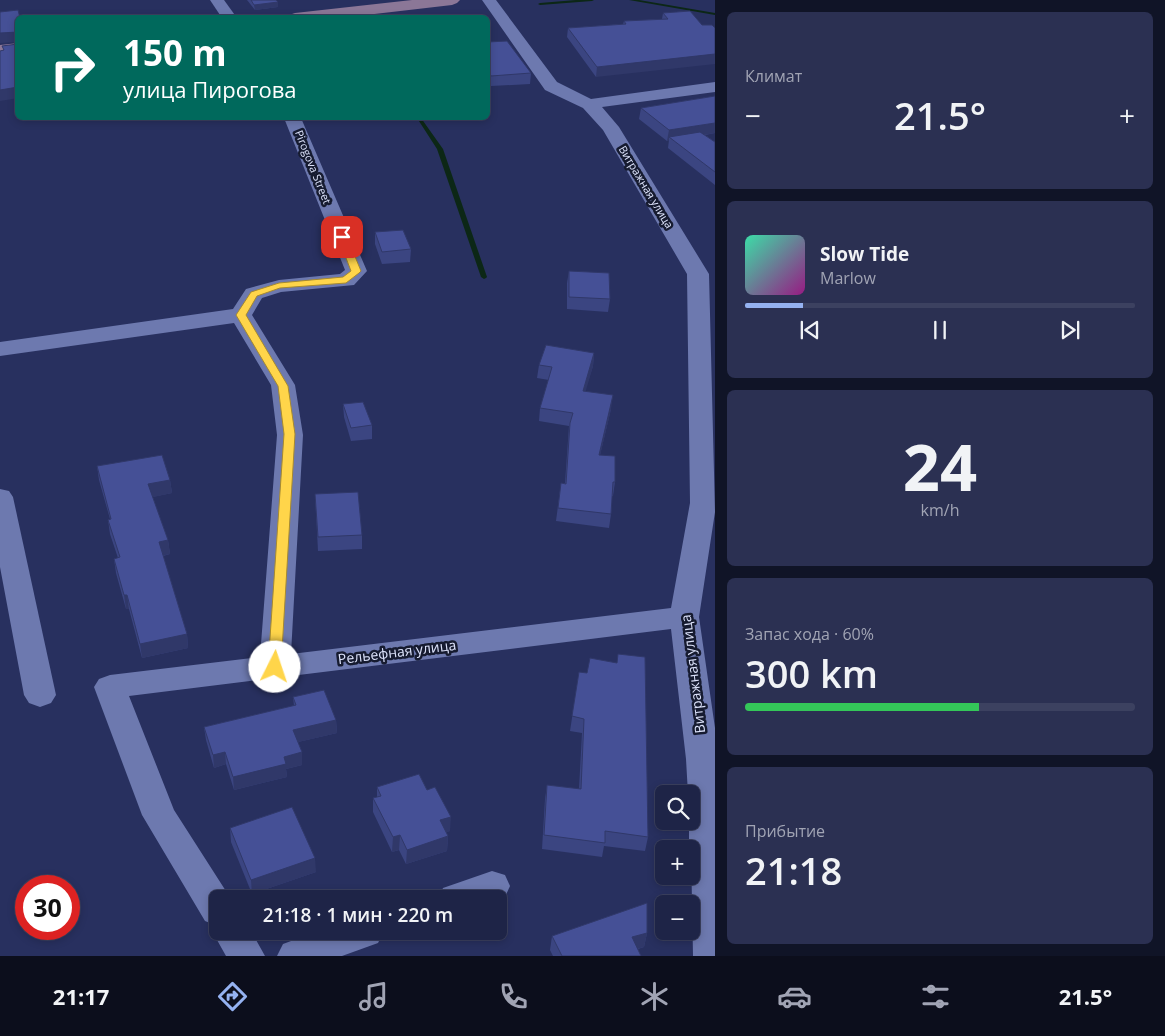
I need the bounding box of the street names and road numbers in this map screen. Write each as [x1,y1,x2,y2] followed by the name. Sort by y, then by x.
[292,128,335,206] street label: Pirogova Street
[616,143,677,231] street label: Витражная улица
[676,614,709,735] street label: Витражная улица
[337,635,457,668] street label: Рельефная улица

